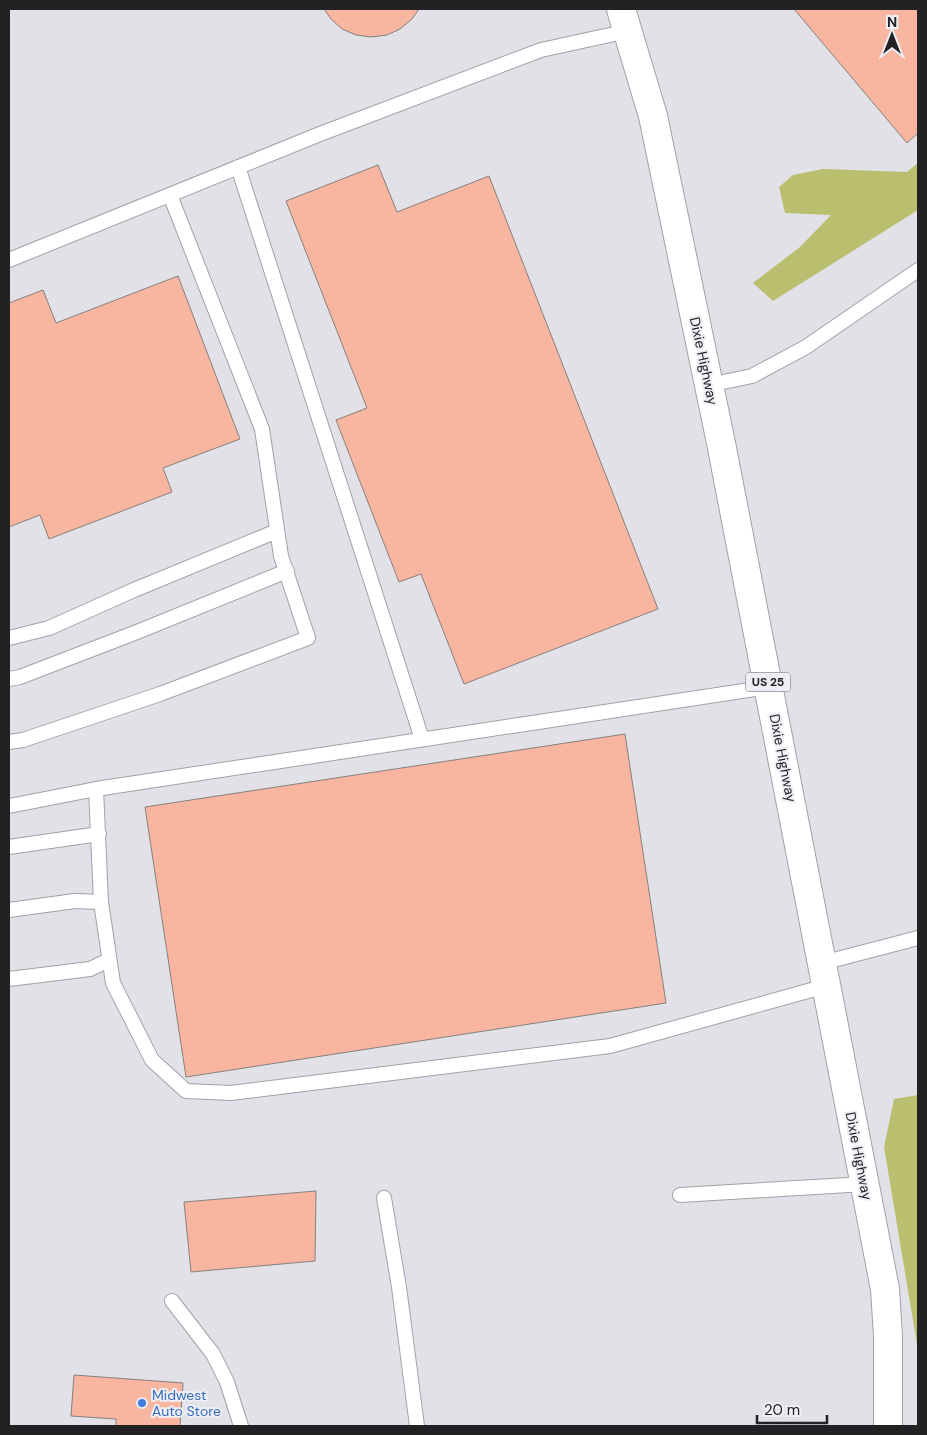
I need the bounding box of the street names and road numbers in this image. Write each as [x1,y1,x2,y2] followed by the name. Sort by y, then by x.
[686,315,722,407] street label: Dixie Highway
[746,672,790,692] road number: US 25
[766,712,800,804] street label: Dixie Highway
[842,1110,876,1202] street label: Dixie Highway

